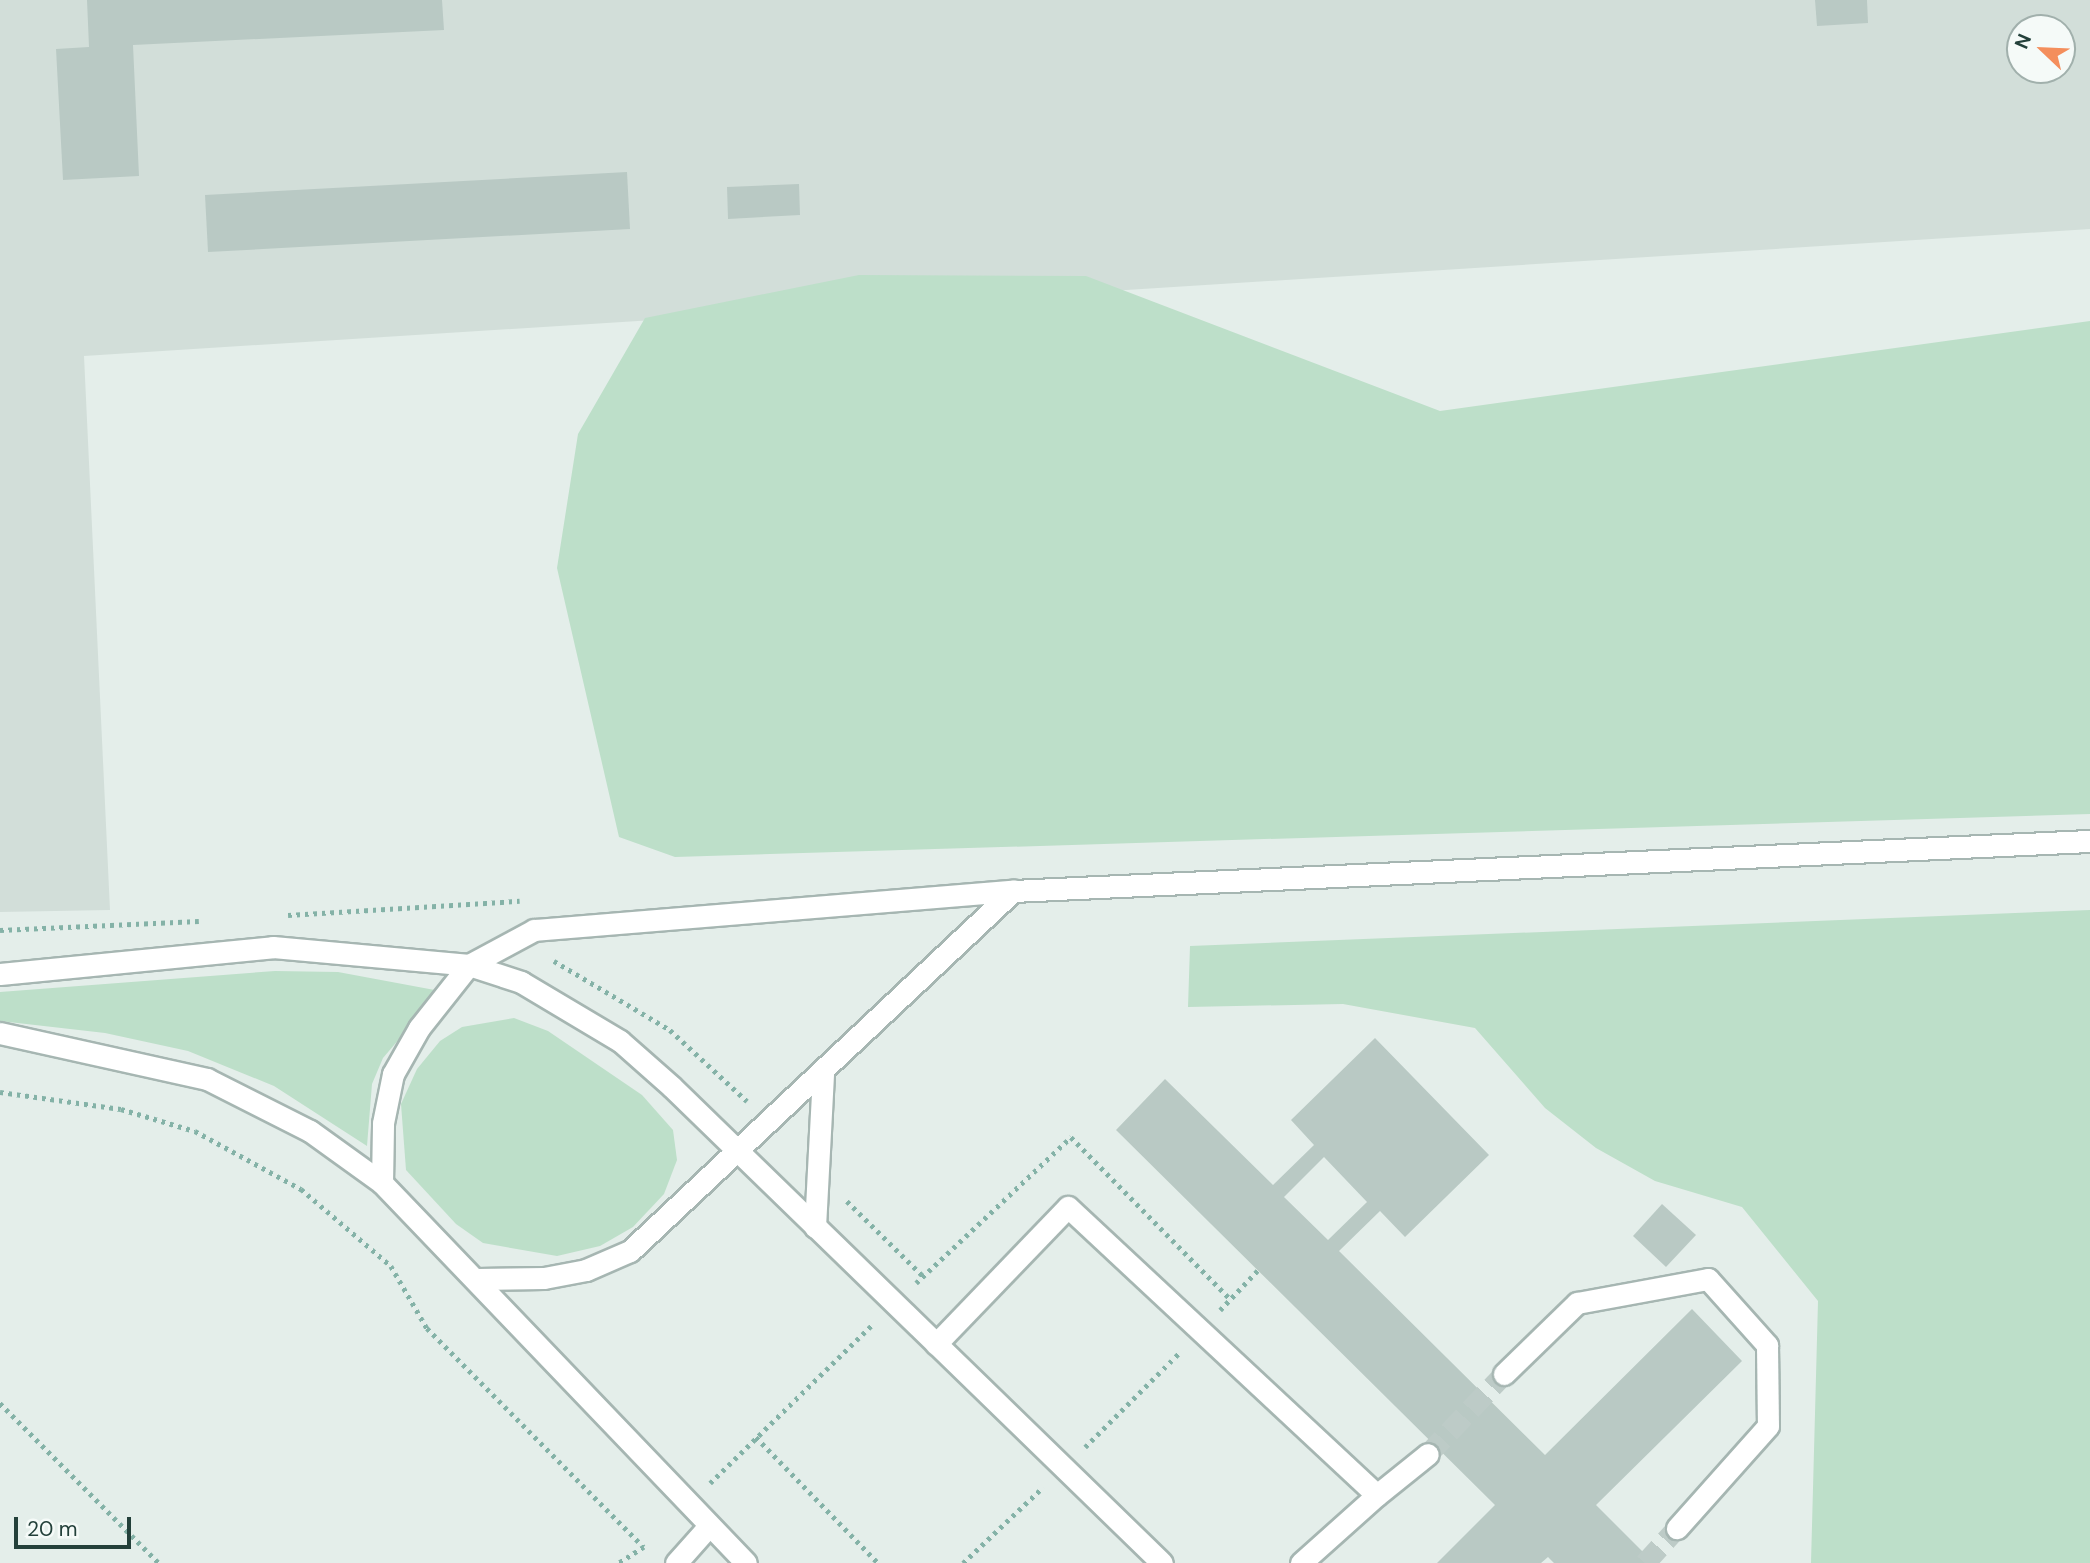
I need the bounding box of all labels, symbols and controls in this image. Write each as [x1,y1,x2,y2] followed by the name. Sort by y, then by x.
[2006,14,2076,84] north arrow
[2009,30,2037,53] text: N
[18,1504,135,1548] scale bar
[27,1515,78,1543] text: 20 m

